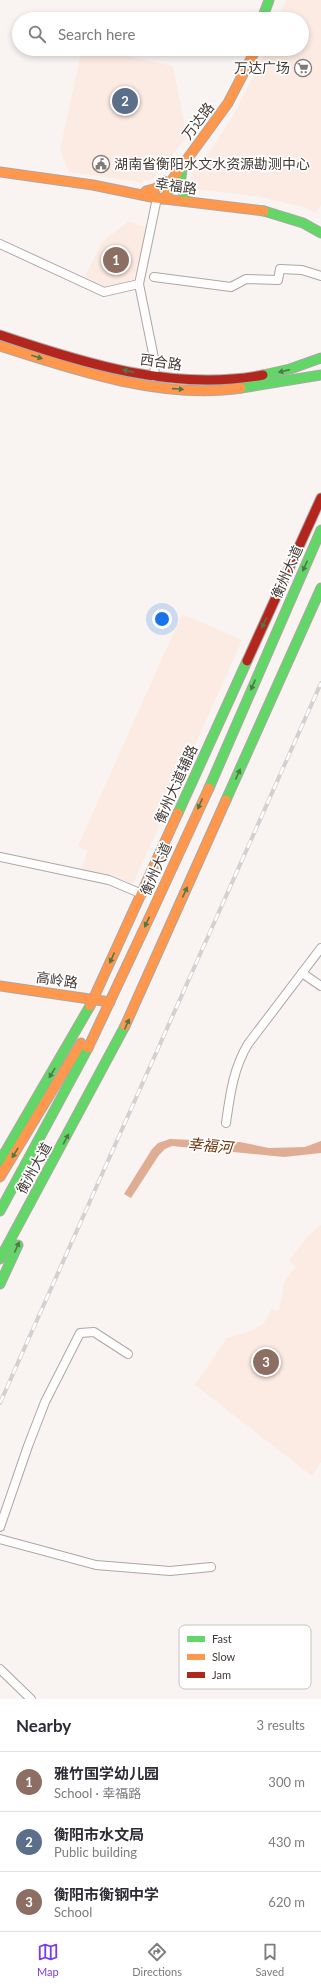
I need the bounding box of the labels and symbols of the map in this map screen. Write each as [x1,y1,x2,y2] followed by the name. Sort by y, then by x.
[293,58,313,78] supermarket icon: 万达广场
[234,59,290,76] place label: 万达广场
[112,86,138,116] pin: 2
[178,99,217,143] street label: 万达路
[91,154,111,174] public building icon: 湖南省衡阳水文水资源勘测中心
[114,155,310,172] place label: 湖南省衡阳水文水资源勘测中心
[154,174,198,197] street label: 幸福路
[103,245,129,275] pin: 1
[139,350,183,373] street label: 西合路
[32,354,44,360] one-way arrow
[122,367,134,373] one-way arrow
[278,368,290,374] one-way arrow
[171,385,184,392] one-way arrow
[267,543,306,601] street label: 衡州大道
[302,560,308,571] one-way arrow
[152,609,172,629] your location
[261,617,267,628] one-way arrow
[250,679,256,690] one-way arrow
[151,742,200,826] street label: 衡州大道辅路
[235,768,241,779] one-way arrow
[197,798,203,810] one-way arrow
[136,840,175,898] street label: 衡州大道
[182,887,188,898] one-way arrow
[144,917,150,928] one-way arrow
[109,952,116,964] one-way arrow
[35,968,79,991] street label: 高岭路
[124,1018,130,1030] one-way arrow
[49,1067,56,1079] one-way arrow
[63,1133,69,1145] one-way arrow
[187,1134,236,1156] water label: 幸福河
[13,1139,55,1196] street label: 衡州大道
[11,1147,18,1159] one-way arrow
[14,1240,20,1252] one-way arrow
[253,1347,279,1377] pin: 3
[179,1625,311,1689] legend
[212,1632,232,1645] text: Fast
[212,1650,236,1663] text: Slow
[212,1668,231,1681] text: Jam

